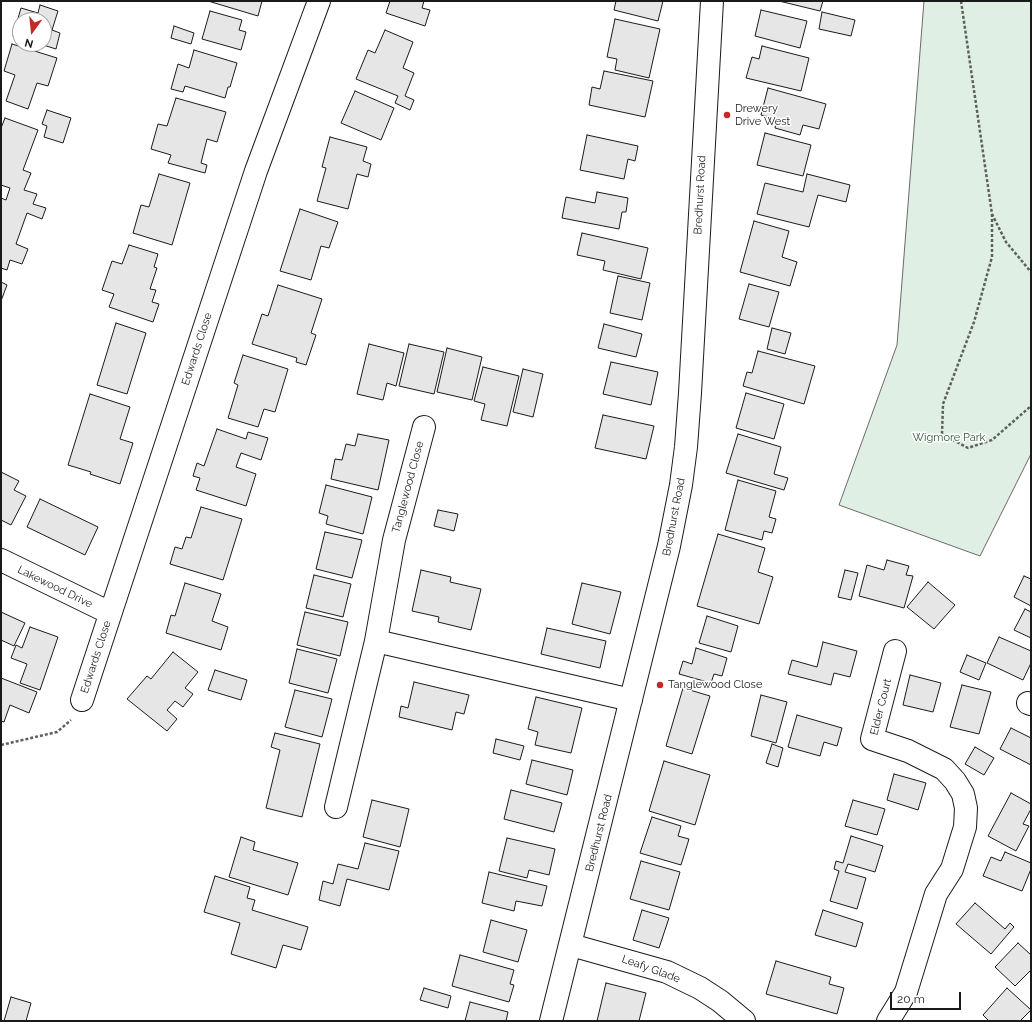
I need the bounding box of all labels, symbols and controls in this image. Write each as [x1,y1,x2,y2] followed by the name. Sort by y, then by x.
[12,12,52,52] north arrow
[23,36,35,50] text: N
[735,102,790,128] place label: Drewery Drive West
[722,110,732,120] marker: Drewery Drive West
[691,155,709,235] street label: Bredhurst Road
[179,311,215,387] street label: Edwards Close
[913,431,985,445] park label: Wigmore Park
[389,440,427,534] street label: Tanglewood Close
[660,477,688,557] street label: Bredhurst Road
[15,563,95,611] street label: Lakewood Drive
[78,619,114,695] street label: Edwards Close
[868,677,894,737] street label: Elder Court
[668,678,762,692] place label: Tanglewood Close
[655,680,665,690] marker: Tanglewood Close
[583,793,615,873] street label: Bredhurst Road
[620,952,682,986] street label: Leafy Glade
[892,984,963,1010] scale bar
[897,992,925,1006] text: 20 m

